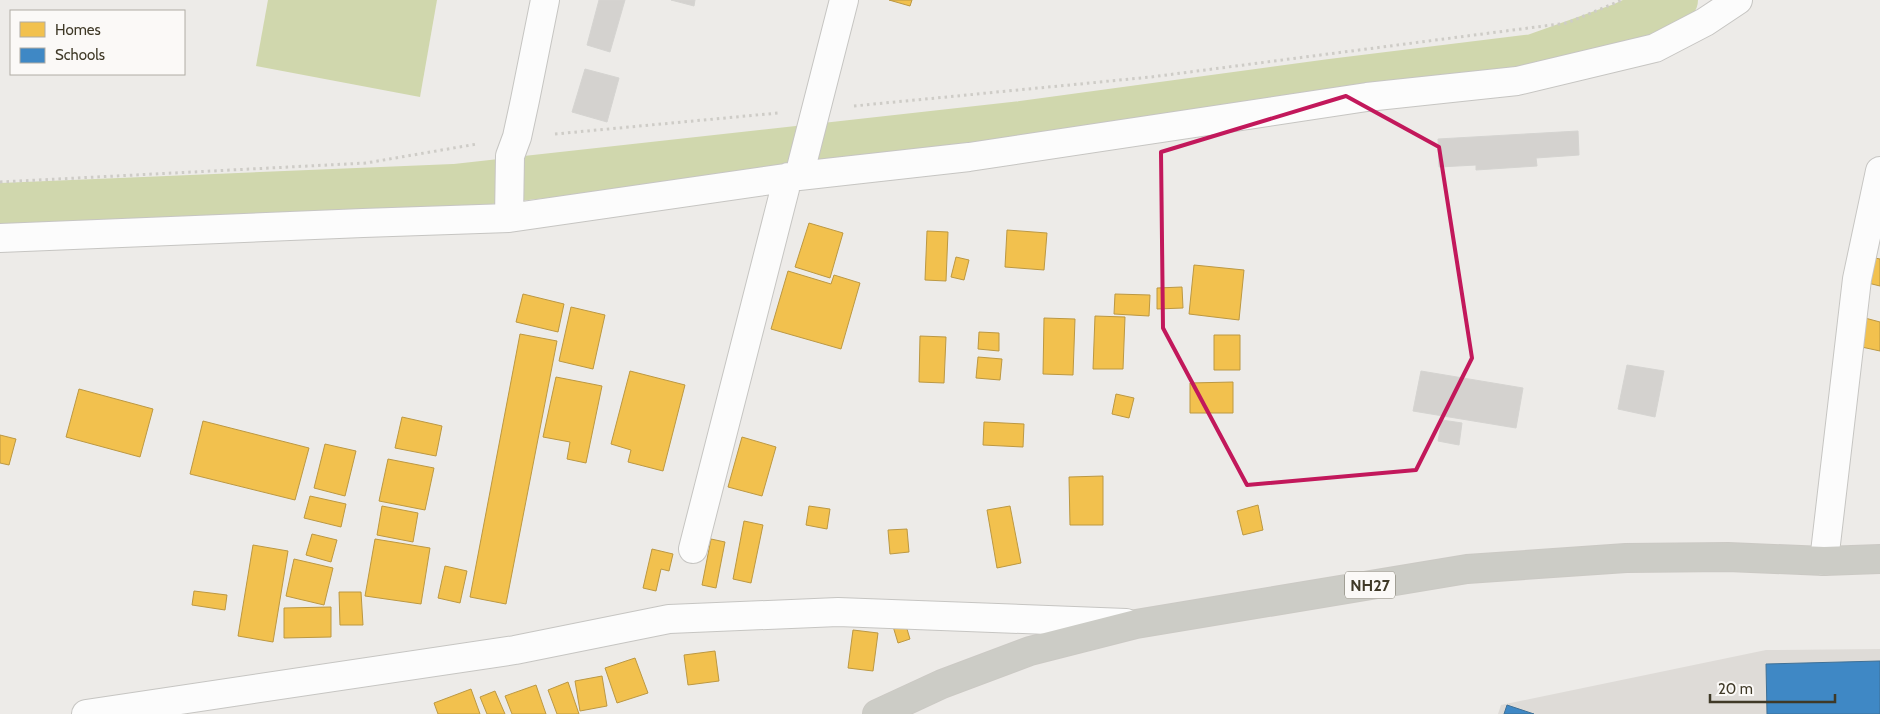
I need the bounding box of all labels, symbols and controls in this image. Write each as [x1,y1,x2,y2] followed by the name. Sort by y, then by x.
[10,10,185,75] legend
[55,21,101,39] text: Homes
[55,46,105,64] text: Schools
[1345,572,1395,598] road number: NH27
[1710,672,1835,704] scale bar
[1718,680,1753,698] text: 20 m

